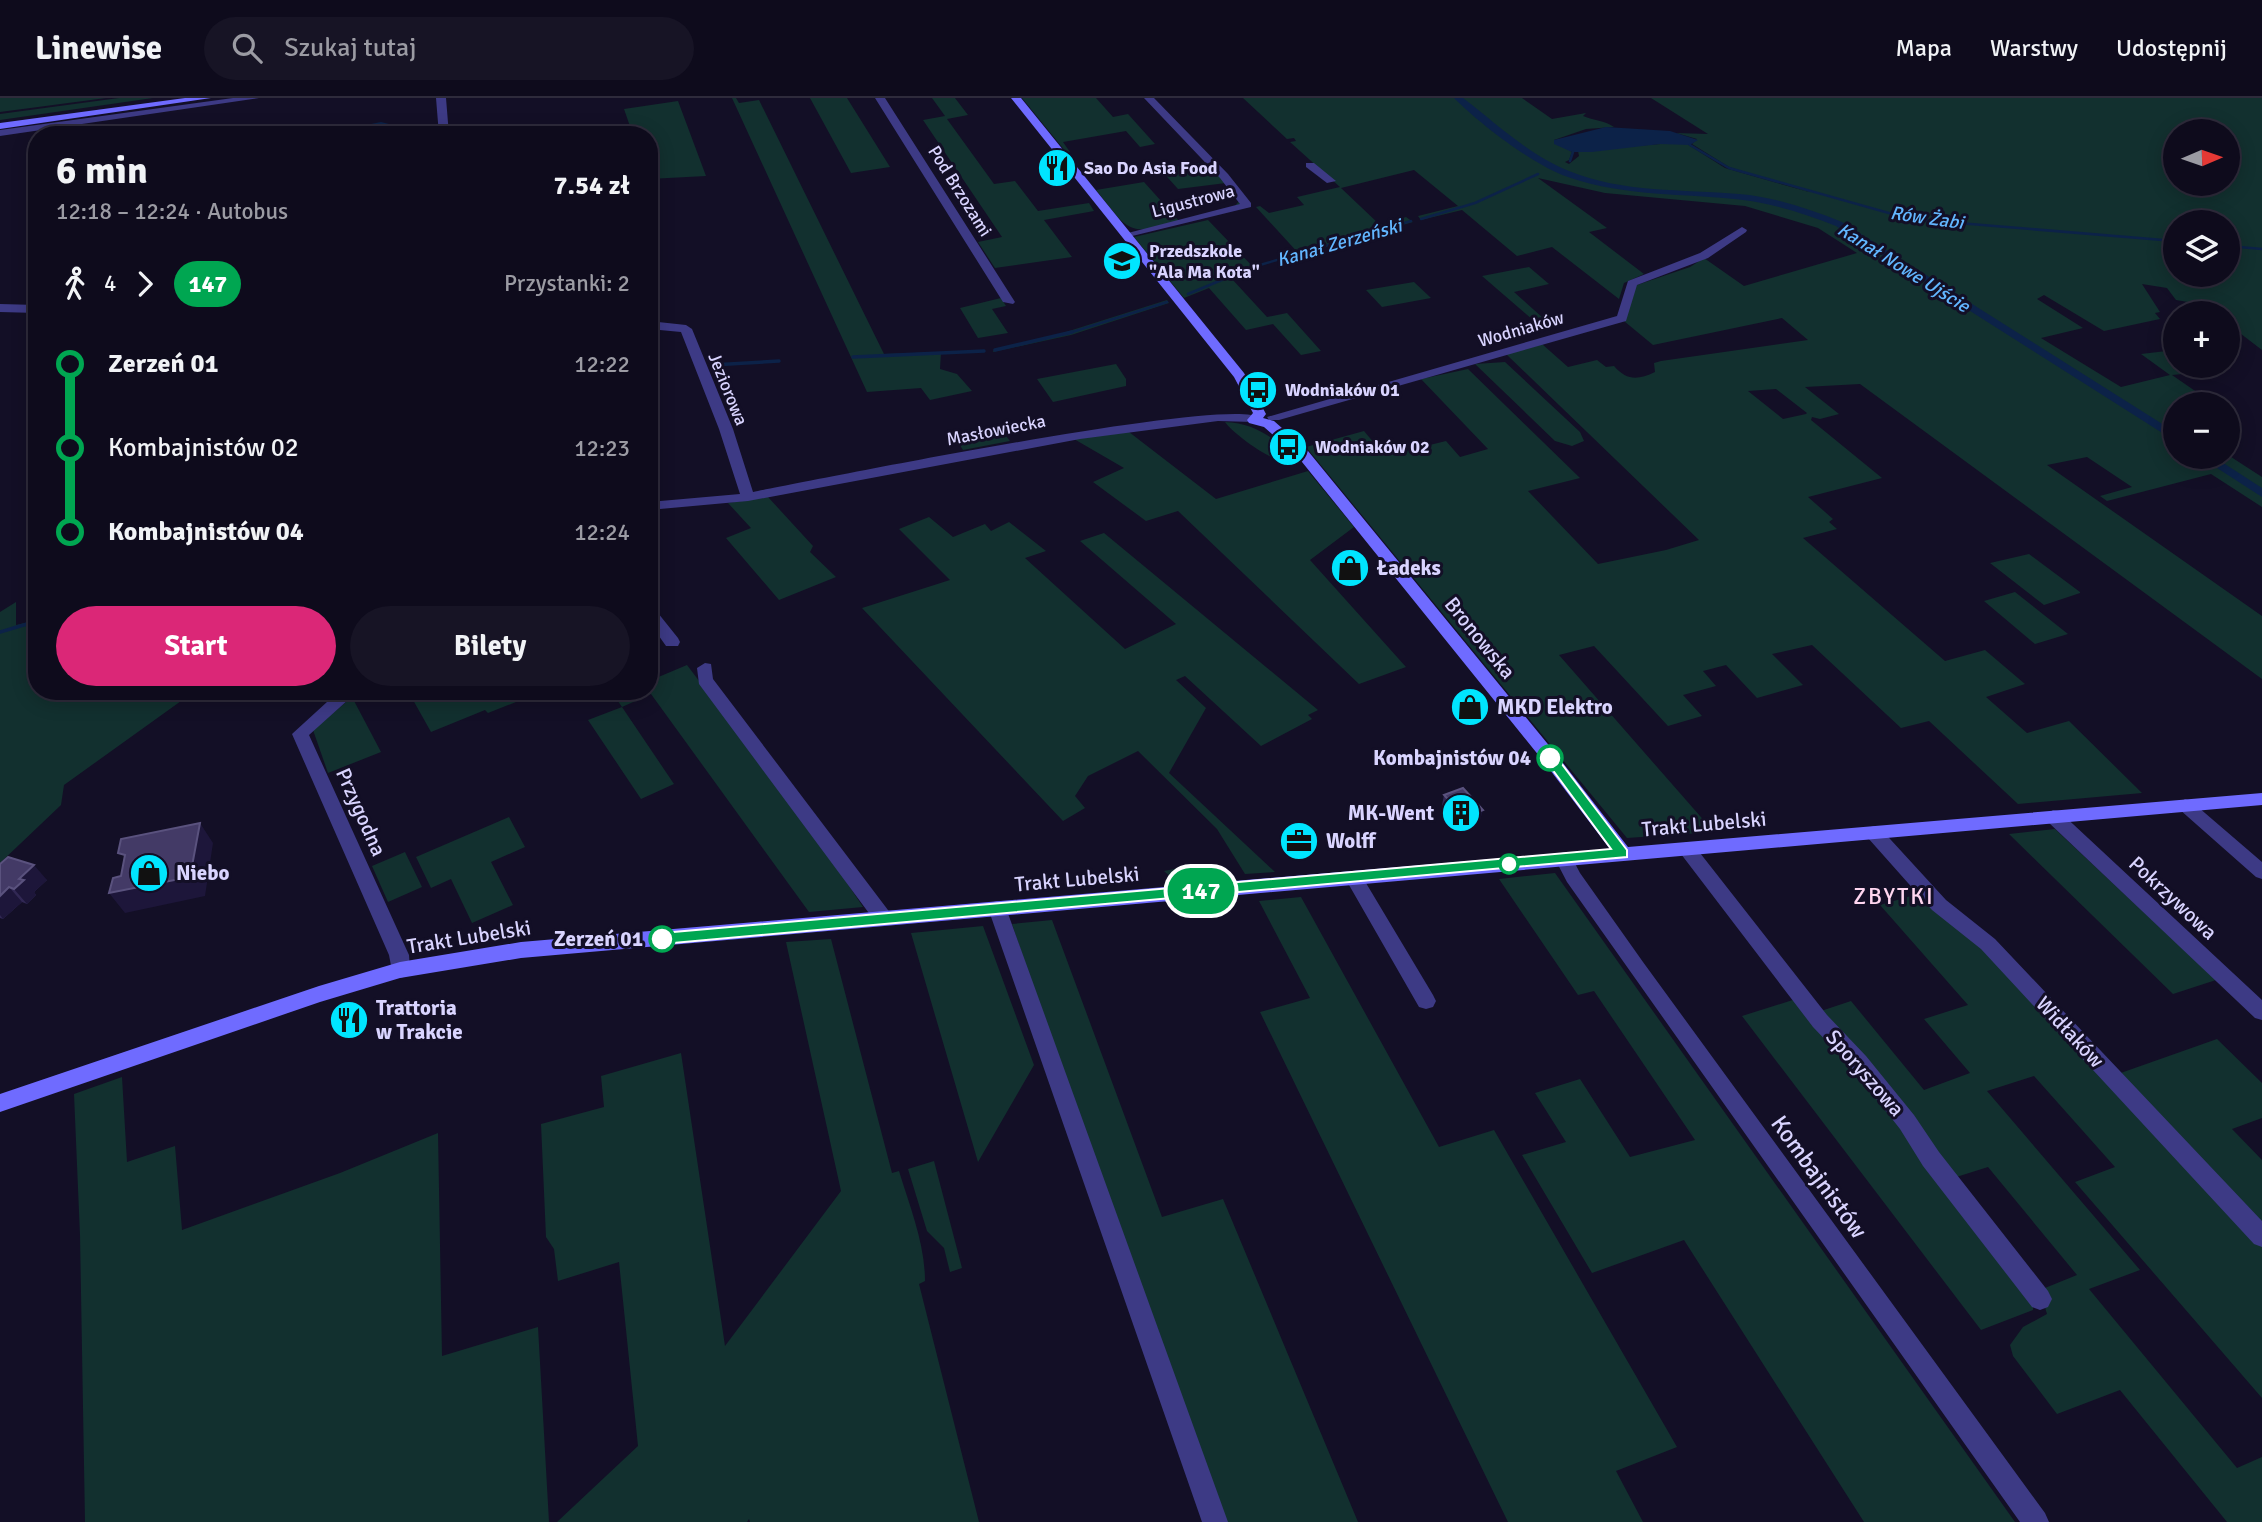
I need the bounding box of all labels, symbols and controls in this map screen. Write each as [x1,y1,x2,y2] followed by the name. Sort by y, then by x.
[204,17,694,80] search box
[35,28,162,69] text: Linewise
[228,29,266,67] icon: search
[284,32,416,64] text: Szukaj tutaj
[1895,33,1952,63] text: Mapa
[1990,33,2078,63] text: Warstwy
[2116,33,2227,63] text: Udostępnij
[2163,119,2240,196] north arrow
[2163,119,2240,469] map controls
[923,141,997,241] street label: Pod Brzozami
[56,147,148,194] text: 6 min
[1036,147,1078,189] restaurant icon: Sao Do Asia Food
[1084,157,1218,179] place label: Sao Do Asia Food
[554,170,630,202] text: 7.54 zł
[1149,179,1237,223] street label: Ligustrowa
[56,197,288,226] text: 12:18 – 12:24 · Autobus
[1889,201,1967,235] water label: Rów Żabi
[2163,210,2240,287] button: layers
[1274,213,1406,272] water label: Kanał Zerzeński
[1833,218,1975,319] water label: Kanał Nowe Ujście
[1101,240,1143,282] school or university icon: Przedszkole "Ala Ma Kota"
[1149,240,1260,283] place label: Przedszkole "Ala Ma Kota"
[56,265,94,303] icon: walk
[126,265,164,303] icon: forward
[104,269,116,298] text: 4
[188,269,227,299] text: 147
[504,269,630,298] text: Przystanki: 2
[2163,301,2240,378] button: +
[1476,306,1566,352] street label: Wodniaków
[108,348,219,380] text: Zerzeń 01
[703,349,753,429] street label: Jeziorowa
[574,350,630,379] text: 12:22
[1237,369,1279,411] bus stop icon: Wodniaków 01
[1285,379,1400,401] place label: Wodniaków 01
[2163,392,2240,469] button: −
[945,410,1047,450] street label: Masłowiecka
[1267,426,1309,468] bus stop icon: Wodniaków 02
[108,432,299,464] text: Kombajnistów 02
[574,434,630,463] text: 12:23
[1315,436,1430,458] place label: Wodniaków 02
[108,516,304,548] text: Kombajnistów 04
[574,518,630,547] text: 12:24
[1329,547,1371,589] shop icon: Ładeks
[1376,555,1441,581] place label: Ładeks
[1439,592,1521,684] street label: Bronowska
[56,606,336,686] button: Start
[350,606,630,686] button: Bilety
[1449,686,1491,728] shop icon: MKD Elektro
[1497,694,1613,720] place label: MKD Elektro
[1373,745,1531,771] place label: Kombajnistów 04
[1537,745,1563,771] marker: Kombajnistów 04
[330,764,392,860] street label: Przygodna
[1440,792,1482,834] building icon: MK-Went
[1348,800,1434,826] place label: MK-Went
[1641,806,1767,842] street label: Trakt Lubelski
[1278,820,1320,862] office icon: Wolff
[1326,828,1376,854] place label: Wolff
[2124,851,2222,945] street label: Pokrzywowa
[128,852,170,894] shop icon: Niebo
[1499,854,1519,874] unlabelled marker
[176,860,230,886] place label: Niebo
[1014,861,1140,897] street label: Trakt Lubelski
[1161,868,1241,914] line badge: 147
[1182,876,1220,906] text: 147
[1853,882,1935,911] district label: ZBYTKI
[405,914,533,960] street label: Trakt Lubelski
[554,926,643,952] place label: Zerzeń 01
[649,926,675,952] marker: Zerzeń 01
[2030,991,2110,1073] street label: Widłaków
[376,995,463,1045] place label: Trattoria w Trakcie
[328,999,370,1041] restaurant icon: Trattoria w Trakcie
[1820,1024,1910,1122] street label: Sporyszowa
[1764,1110,1874,1244] street label: Kombajnistów

